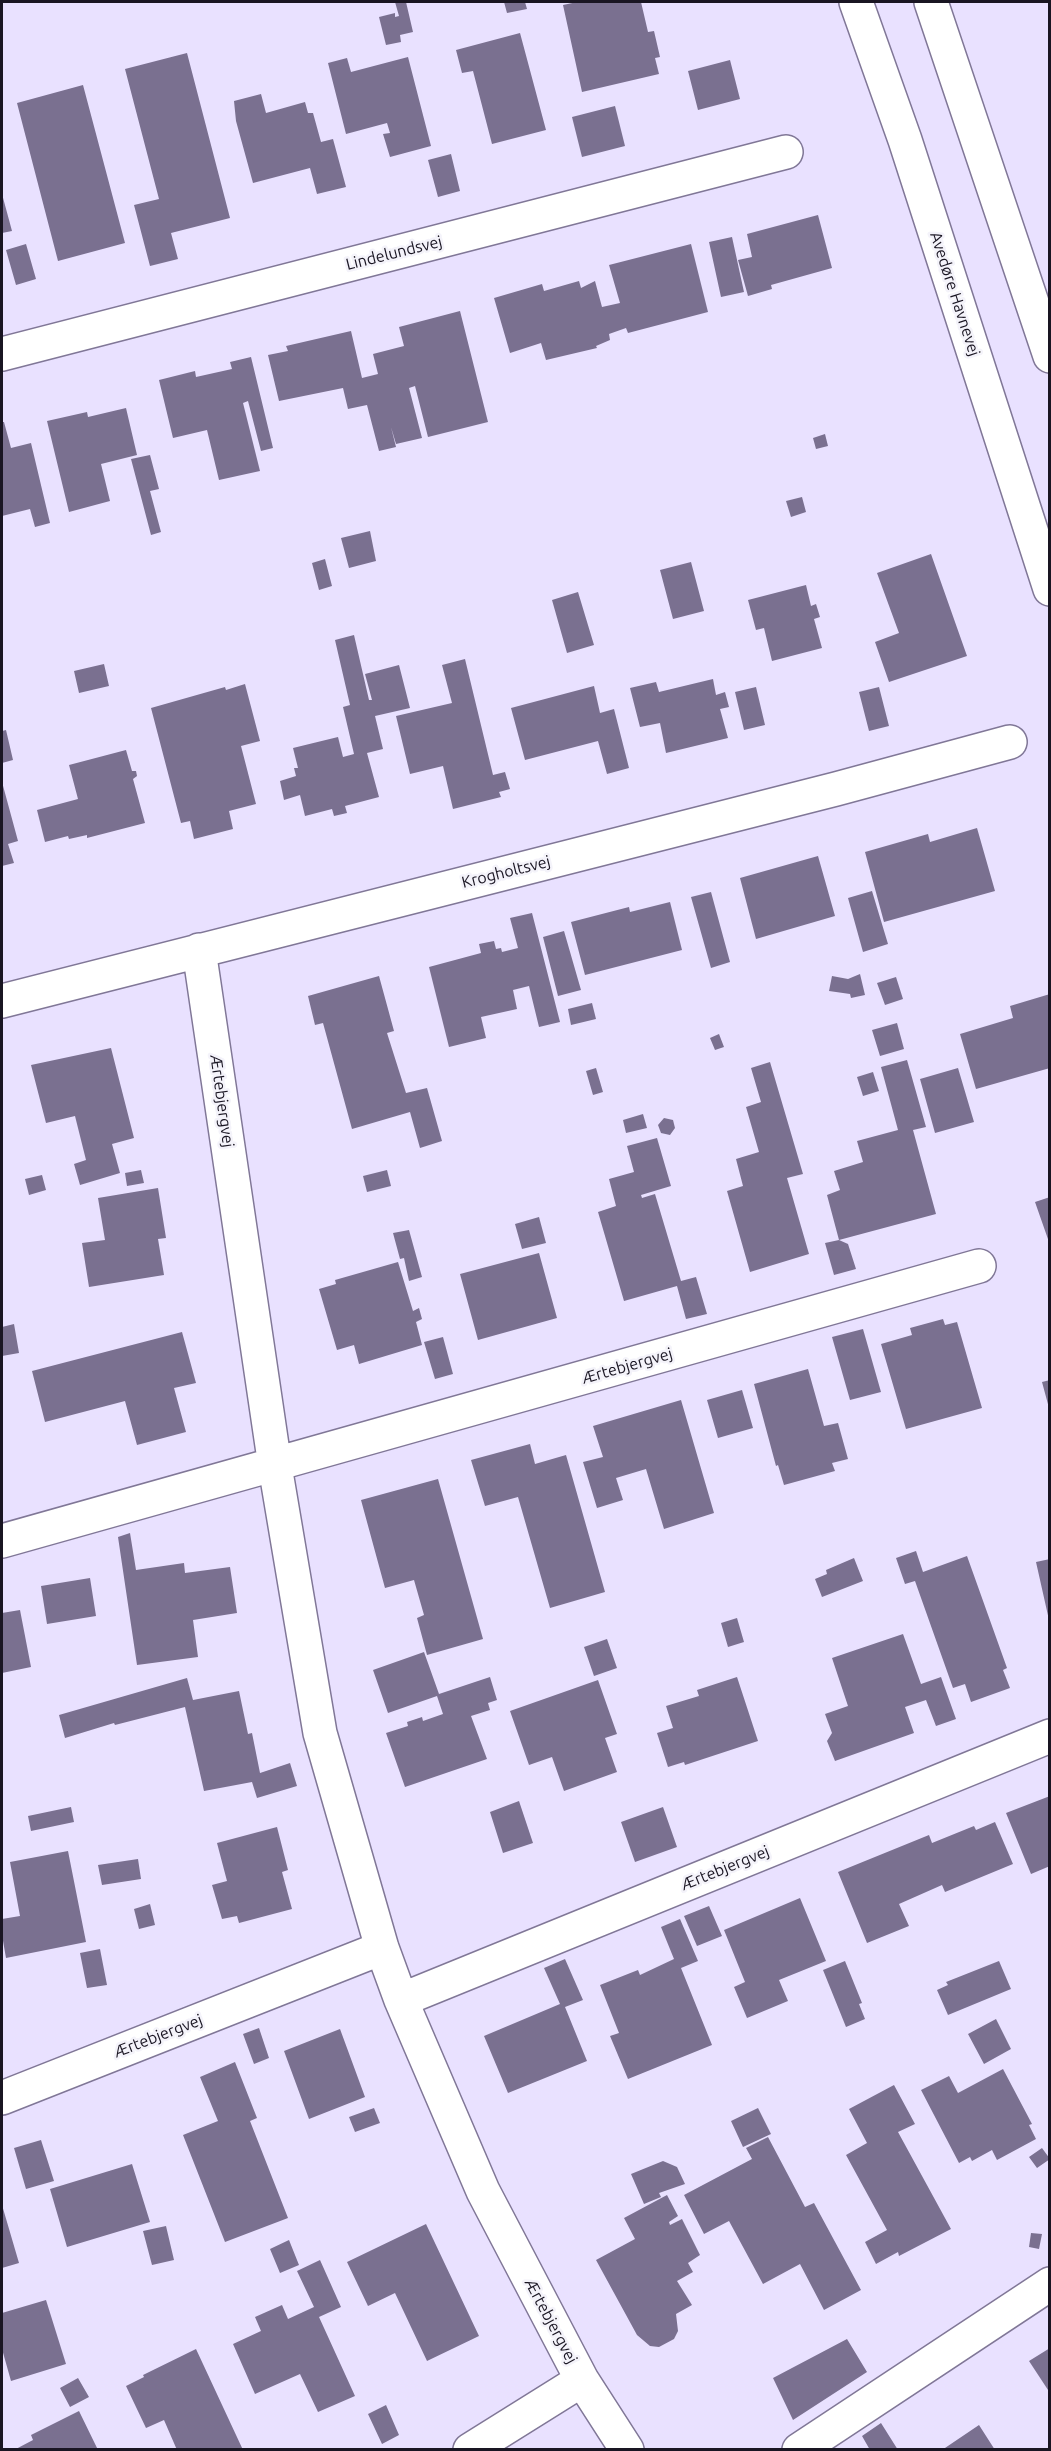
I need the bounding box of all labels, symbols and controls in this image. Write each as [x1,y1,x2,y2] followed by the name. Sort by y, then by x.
[926,229,984,359] street label: Avedøre Havnevej
[344,232,444,274] street label: Lindelundsvej
[460,852,552,892] street label: Krogholtsvej
[206,1053,238,1149] street label: Ærtebjergvej
[579,1344,675,1388] street label: Ærtebjergvej
[678,1842,772,1894] street label: Ærtebjergvej
[111,2010,205,2062] street label: Ærtebjergvej
[521,2275,581,2367] street label: Ærtebjergvej

